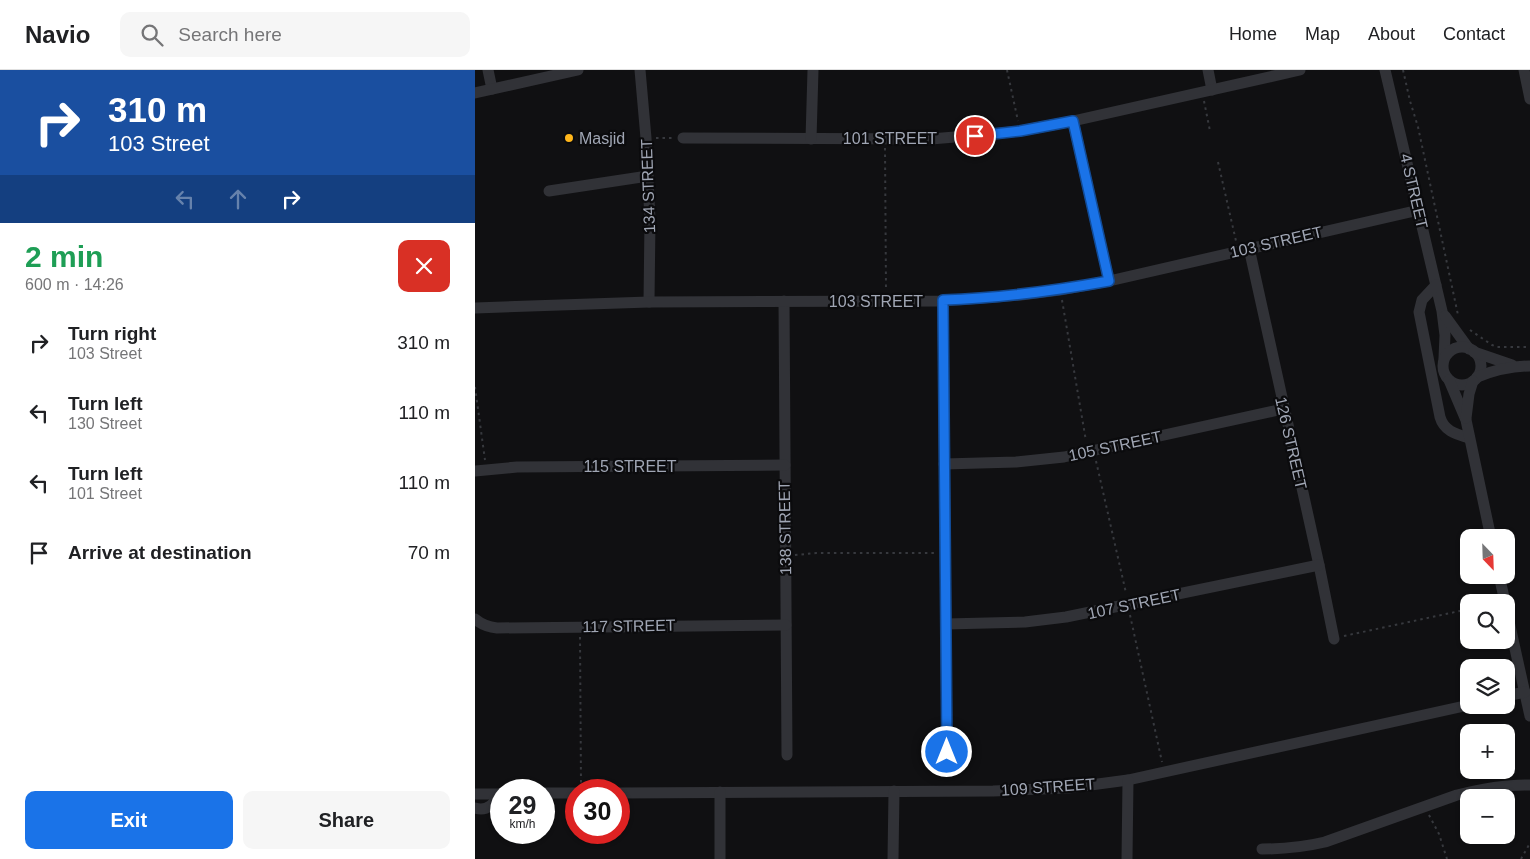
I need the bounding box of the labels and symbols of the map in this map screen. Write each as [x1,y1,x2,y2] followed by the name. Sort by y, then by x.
[954,115,996,157] pin
[579,130,625,147] place label: Masjid
[843,130,937,147] street label: 101 STREET
[563,132,575,144] marker: Masjid
[638,138,658,233] street label: 134 STREET
[1397,152,1431,230] street label: 4 STREET
[1228,223,1324,261] street label: 103 STREET
[829,293,923,310] street label: 103 STREET
[1272,395,1310,491] street label: 126 STREET
[1067,428,1163,464] street label: 105 STREET
[583,458,677,475] street label: 115 STREET
[776,481,794,575] street label: 138 STREET
[1460,529,1515,584] north arrow
[1086,586,1182,622] street label: 107 STREET
[582,617,676,635] street label: 117 STREET
[920,725,972,777] position arrow
[1000,775,1096,799] street label: 109 STREET
[565,779,630,844] speed limit sign: 30

